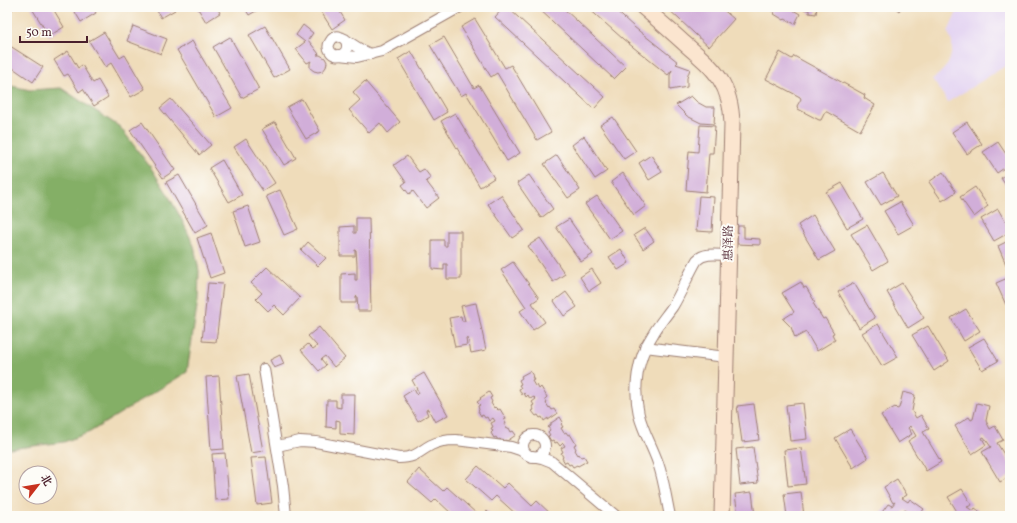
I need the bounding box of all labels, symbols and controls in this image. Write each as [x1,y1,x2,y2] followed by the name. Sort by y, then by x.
[20,18,87,44] scale bar
[26,25,52,41] text: 50 m
[721,225,737,261] street label: 惠泽路
[18,465,58,505] north arrow
[36,472,55,489] text: 北

